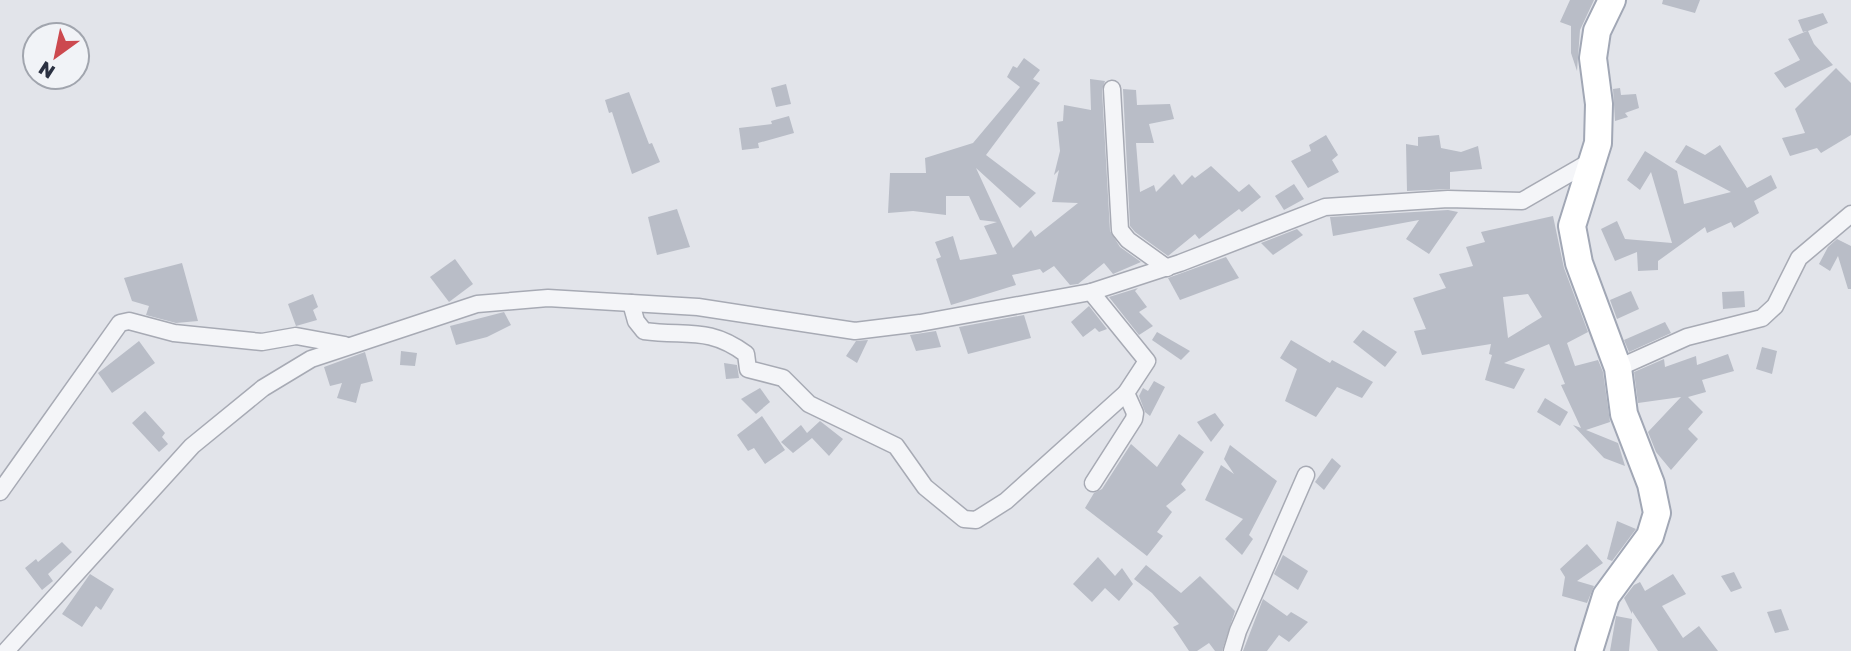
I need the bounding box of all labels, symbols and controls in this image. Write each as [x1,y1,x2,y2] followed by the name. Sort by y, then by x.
[21,21,91,91] north arrow
[34,57,59,84] text: N

